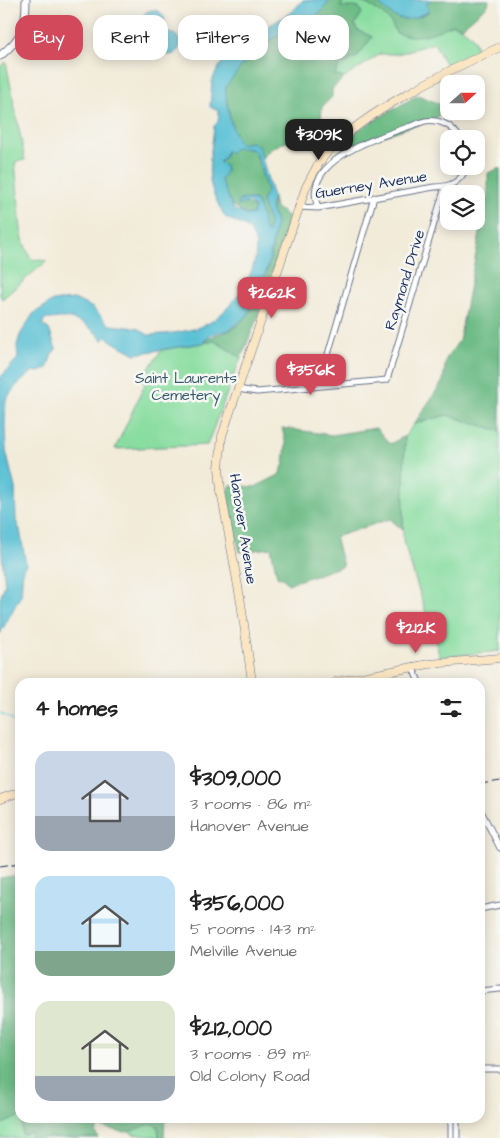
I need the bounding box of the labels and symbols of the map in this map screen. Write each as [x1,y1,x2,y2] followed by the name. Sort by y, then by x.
[440,75,485,120] north arrow
[284,119,354,161] pin: $309K
[314,166,429,205] street label: Guerney Avenue
[380,227,431,333] street label: Raymond Drive
[237,276,307,319] pin: $262K
[276,354,346,396] pin: $356K
[135,368,238,407] park label: Saint Laurents Cemetery
[224,472,262,586] street label: Hanover Avenue
[381,612,451,654] pin: $212K

